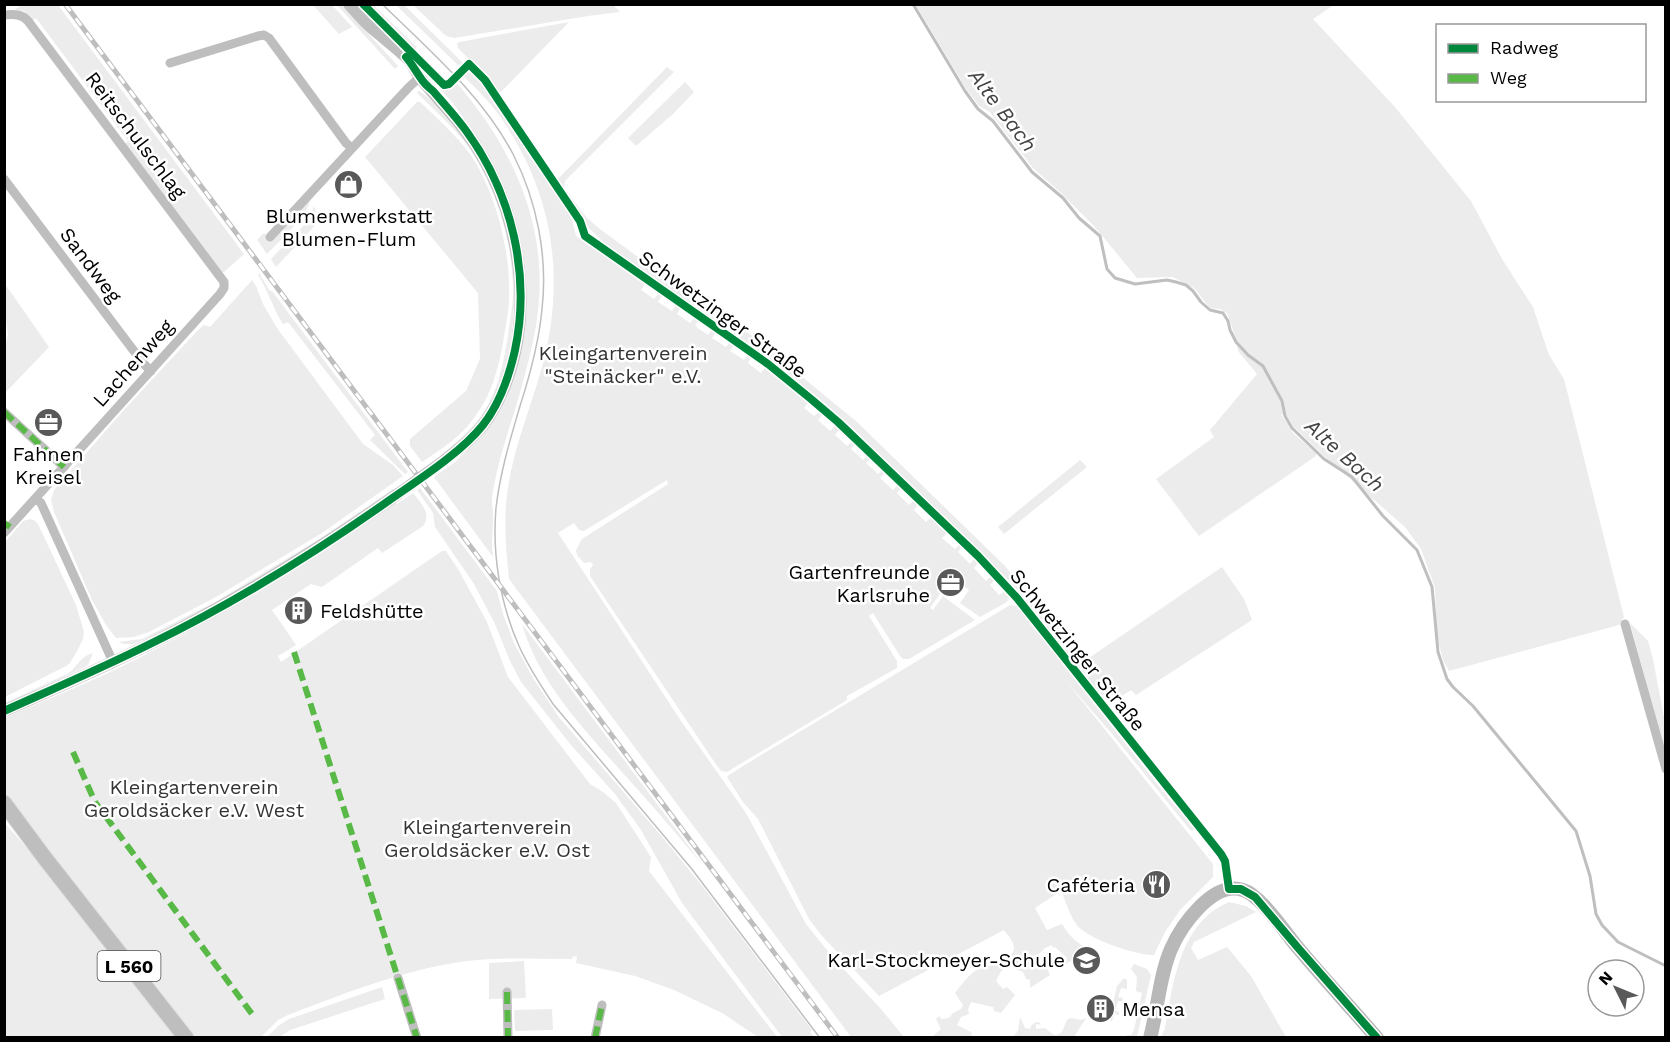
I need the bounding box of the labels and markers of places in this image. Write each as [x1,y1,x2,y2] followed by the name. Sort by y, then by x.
[333,169,365,201] shop icon: Blumenwerkstatt Blumen-Flum
[266,204,433,251] place label: Blumenwerkstatt Blumen-Flum
[32,407,64,439] office icon: Fahnen Kreisel
[12,442,84,489] place label: Fahnen Kreisel
[788,560,930,607] place label: Gartenfreunde Karlsruhe
[935,567,967,599] office icon: Gartenfreunde Karlsruhe
[283,595,315,627] building icon: Feldshütte
[320,599,424,623] place label: Feldshütte
[1140,869,1172,901] restaurant icon: Caféteria
[1047,873,1135,897] place label: Caféteria
[1070,944,1102,976] school or university icon: Karl-Stockmeyer-Schule
[827,948,1065,972] place label: Karl-Stockmeyer-Schule
[1085,993,1117,1025] building icon: Mensa
[1122,997,1185,1021] place label: Mensa

